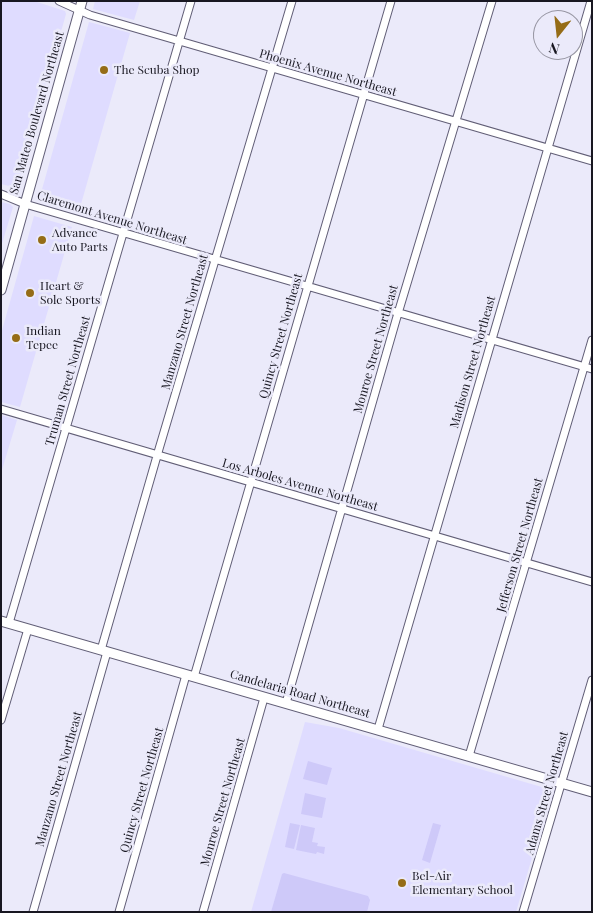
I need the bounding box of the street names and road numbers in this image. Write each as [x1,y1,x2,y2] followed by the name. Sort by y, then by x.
[7,30,67,196] street label: San Mateo Boulevard Northeast
[258,46,398,100] street label: Phoenix Avenue Northeast
[35,188,189,248] street label: Claremont Avenue Northeast
[159,253,211,391] street label: Manzano Street Northeast
[256,272,306,400] street label: Quincy Street Northeast
[351,283,401,415] street label: Monroe Street Northeast
[447,294,499,430] street label: Madison Street Northeast
[42,314,94,448] street label: Truman Street Northeast
[220,456,380,514] street label: Los Arboles Avenue Northeast
[494,476,546,614] street label: Jefferson Street Northeast
[228,667,372,721] street label: Candelaria Road Northeast
[33,710,85,848] street label: Manzano Street Northeast
[117,726,167,854] street label: Quincy Street Northeast
[522,730,572,856] street label: Adams Street Northeast
[198,736,248,868] street label: Monroe Street Northeast

